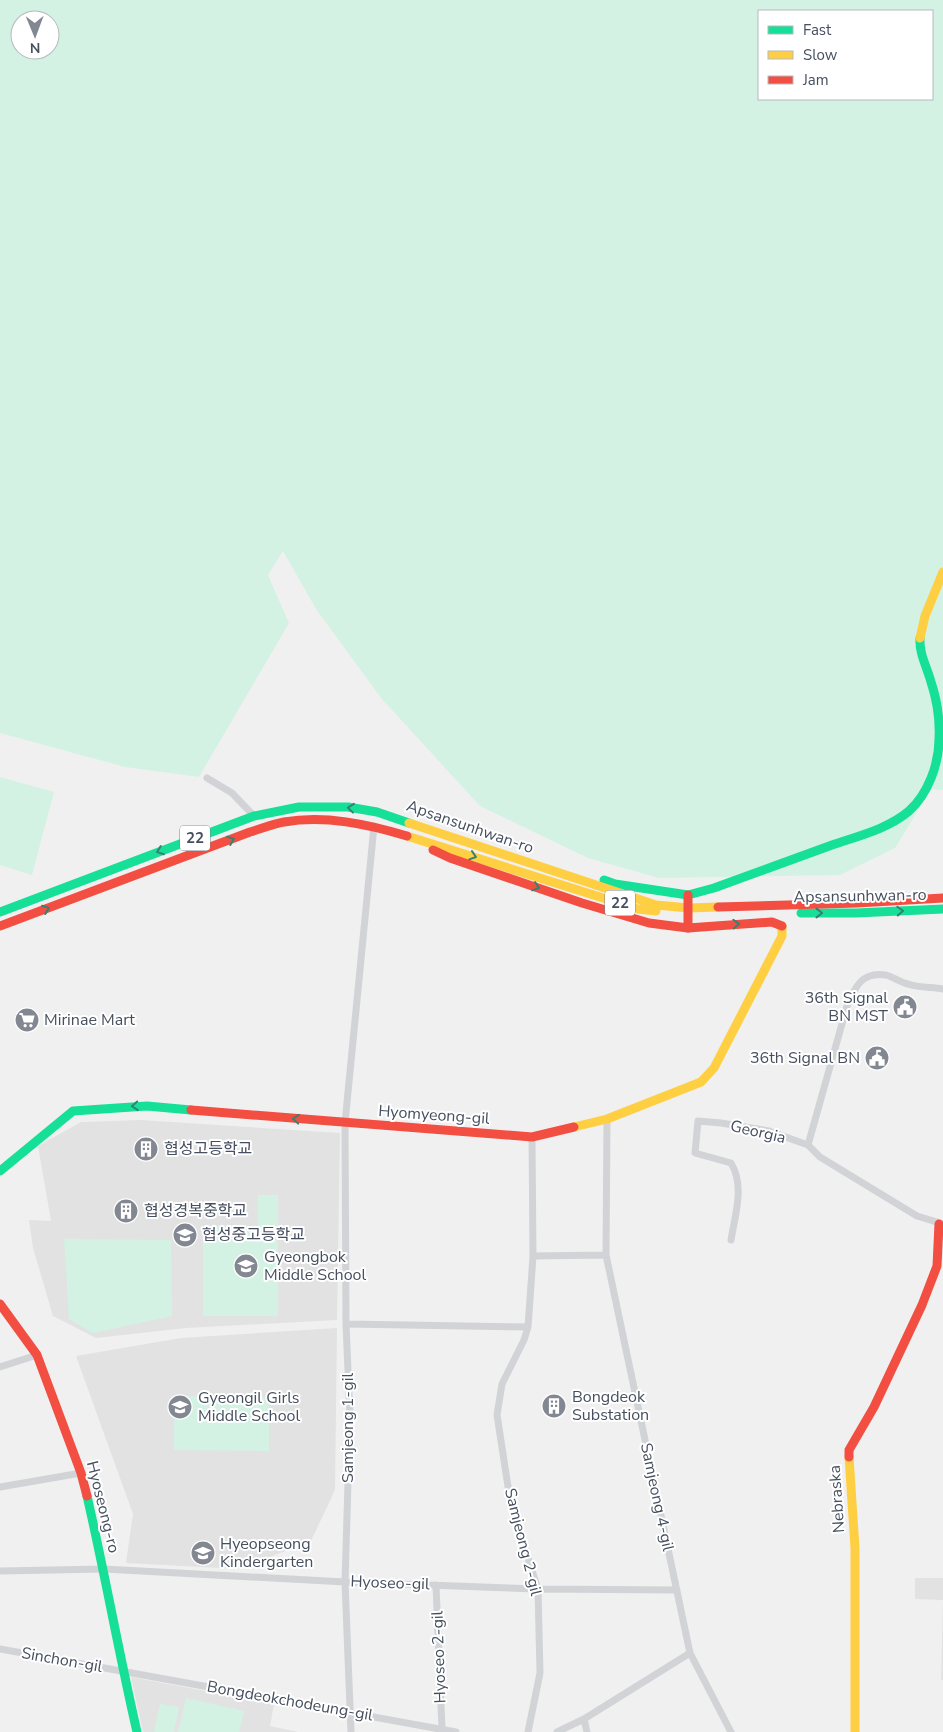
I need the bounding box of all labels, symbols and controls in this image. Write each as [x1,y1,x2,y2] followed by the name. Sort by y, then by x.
[10,10,60,60] north arrow
[758,10,933,100] legend
[803,20,832,40] text: Fast
[30,38,41,57] text: N
[803,45,838,65] text: Slow
[802,70,829,90] text: Jam
[403,795,537,859] street label: Apsansunhwan-ro
[346,803,354,814] one-way arrow
[180,826,210,850] road number: 22
[226,835,234,845] one-way arrow
[157,845,165,855] one-way arrow
[468,851,476,861] one-way arrow
[531,881,539,891] one-way arrow
[793,884,927,908] street label: Apsansunhwan-ro
[605,890,635,916] road number: 22
[41,905,49,915] one-way arrow
[896,905,904,916] one-way arrow
[816,908,824,918] one-way arrow
[732,919,740,930] one-way arrow
[805,987,888,1027] place label: 36th Signal BN MST
[892,994,918,1020] public building icon: 36th Signal BN MST
[14,1007,40,1033] supermarket icon: Mirinae Mart
[44,1009,135,1031] place label: Mirinae Mart
[864,1045,890,1071] public building icon: 36th Signal BN
[750,1047,860,1069] place label: 36th Signal BN
[378,1100,491,1130] street label: Hyomyeong-gil
[130,1101,138,1112] one-way arrow
[292,1114,300,1125] one-way arrow
[728,1115,788,1149] street label: Georgia
[133,1136,159,1162] building icon: 협성고등학교
[164,1138,252,1160] place label: 협성고등학교
[113,1198,139,1224] building icon: 협성경복중학교
[144,1200,247,1222] place label: 협성경복중학교
[172,1222,198,1248] school or university icon: 협성중고등학교
[202,1224,305,1246] place label: 협성중고등학교
[264,1246,366,1286] place label: Gyeongbok Middle School
[233,1253,259,1279] school or university icon: Gyeongbok Middle School
[337,1373,359,1483] street label: Samjeong 1-gil
[572,1386,649,1426] place label: Bongdeok Substation
[198,1387,300,1427] place label: Gyeongil Girls Middle School
[541,1393,567,1419] building icon: Bongdeok Substation
[167,1394,193,1420] school or university icon: Gyeongil Girls Middle School
[635,1441,679,1553] street label: Samjeong 4-gil
[81,1459,125,1555] street label: Hyoseong-ro
[824,1464,850,1534] street label: Nebraska
[499,1486,547,1598] street label: Samjeong 2-gil
[220,1533,313,1573] place label: Hyeopseong Kindergarten
[190,1540,216,1566] school or university icon: Hyeopseong Kindergarten
[350,1571,430,1595] street label: Hyoseo-gil
[426,1610,452,1704] street label: Hyoseo 2-gil
[20,1642,105,1678] street label: Sinchon-gil
[205,1676,375,1726] street label: Bongdeokchodeung-gil

